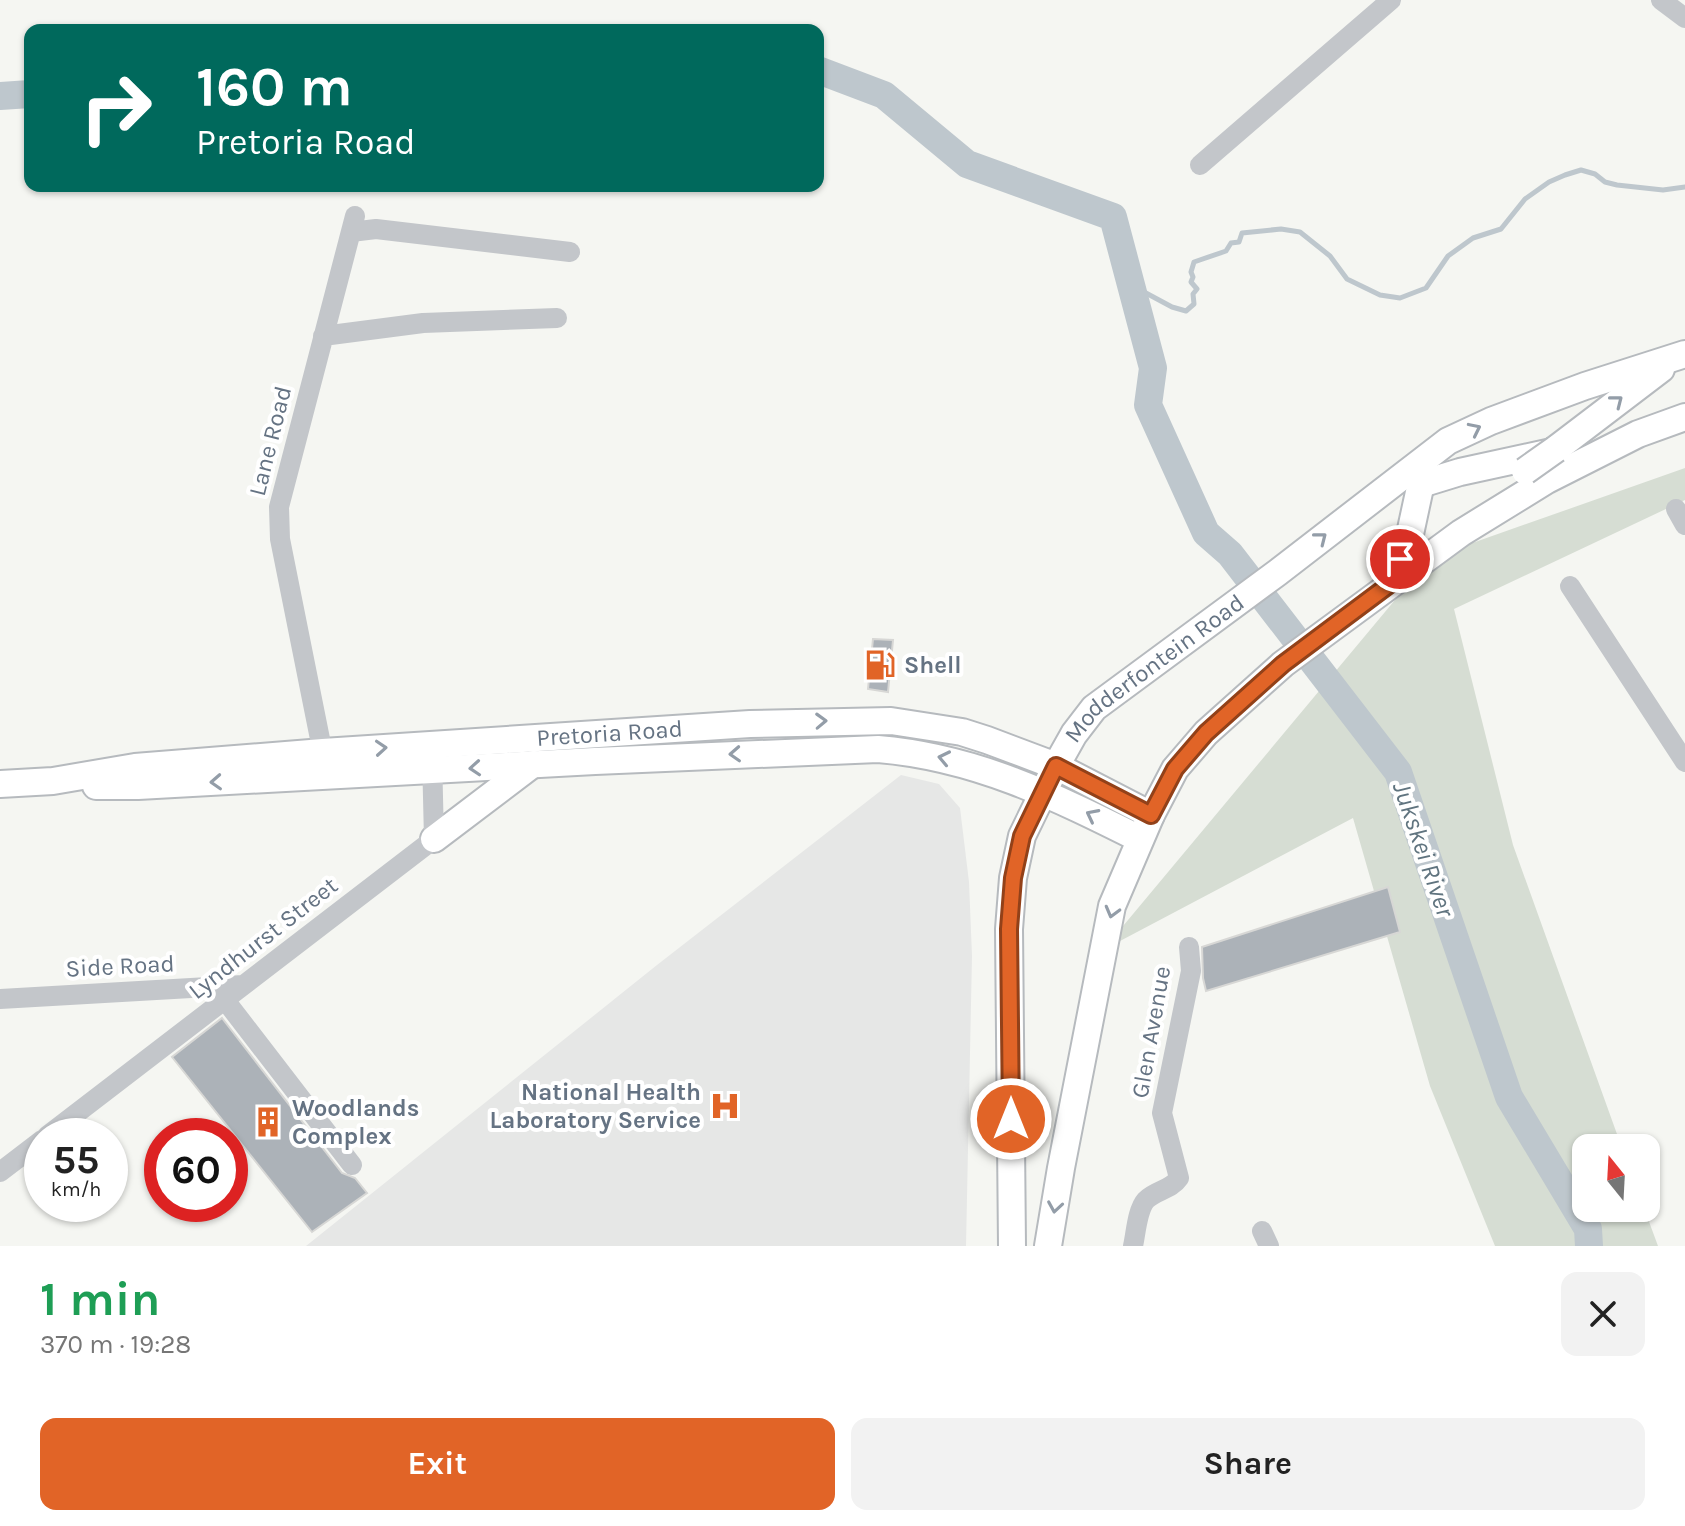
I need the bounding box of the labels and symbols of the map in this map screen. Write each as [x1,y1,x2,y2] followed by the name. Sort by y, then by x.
[243,383,297,499] street label: Lane Road
[1608,397,1623,411] one-way arrow
[1467,423,1482,438] one-way arrow
[1366,525,1434,593] pin
[1312,534,1327,548] one-way arrow
[1059,588,1250,748] street label: Modderfontein Road
[863,648,897,682] fuel station icon: Shell
[904,651,962,679] place label: Shell
[815,713,828,730] one-way arrow
[535,714,684,752] street label: Pretoria Road
[375,739,388,756] one-way arrow
[728,745,741,762] one-way arrow
[937,750,951,767] one-way arrow
[468,759,481,776] one-way arrow
[209,773,222,790] one-way arrow
[1386,777,1461,922] water label: Jukskei River
[1086,810,1101,825] one-way arrow
[183,871,343,1005] street label: Lyndhurst Street
[1105,904,1121,918] one-way arrow
[65,949,175,983] street label: Side Road
[1126,964,1176,1100] street label: Glen Avenue
[969,1077,1053,1161] position arrow
[489,1078,701,1134] place label: National Health Laboratory Service
[708,1089,742,1123] hospital icon: National Health Laboratory Service
[292,1094,419,1150] place label: Woodlands Complex
[251,1105,285,1139] building icon: Woodlands Complex
[144,1118,248,1222] speed limit sign: 60
[1572,1134,1660,1222] north arrow
[1047,1200,1064,1214] one-way arrow

